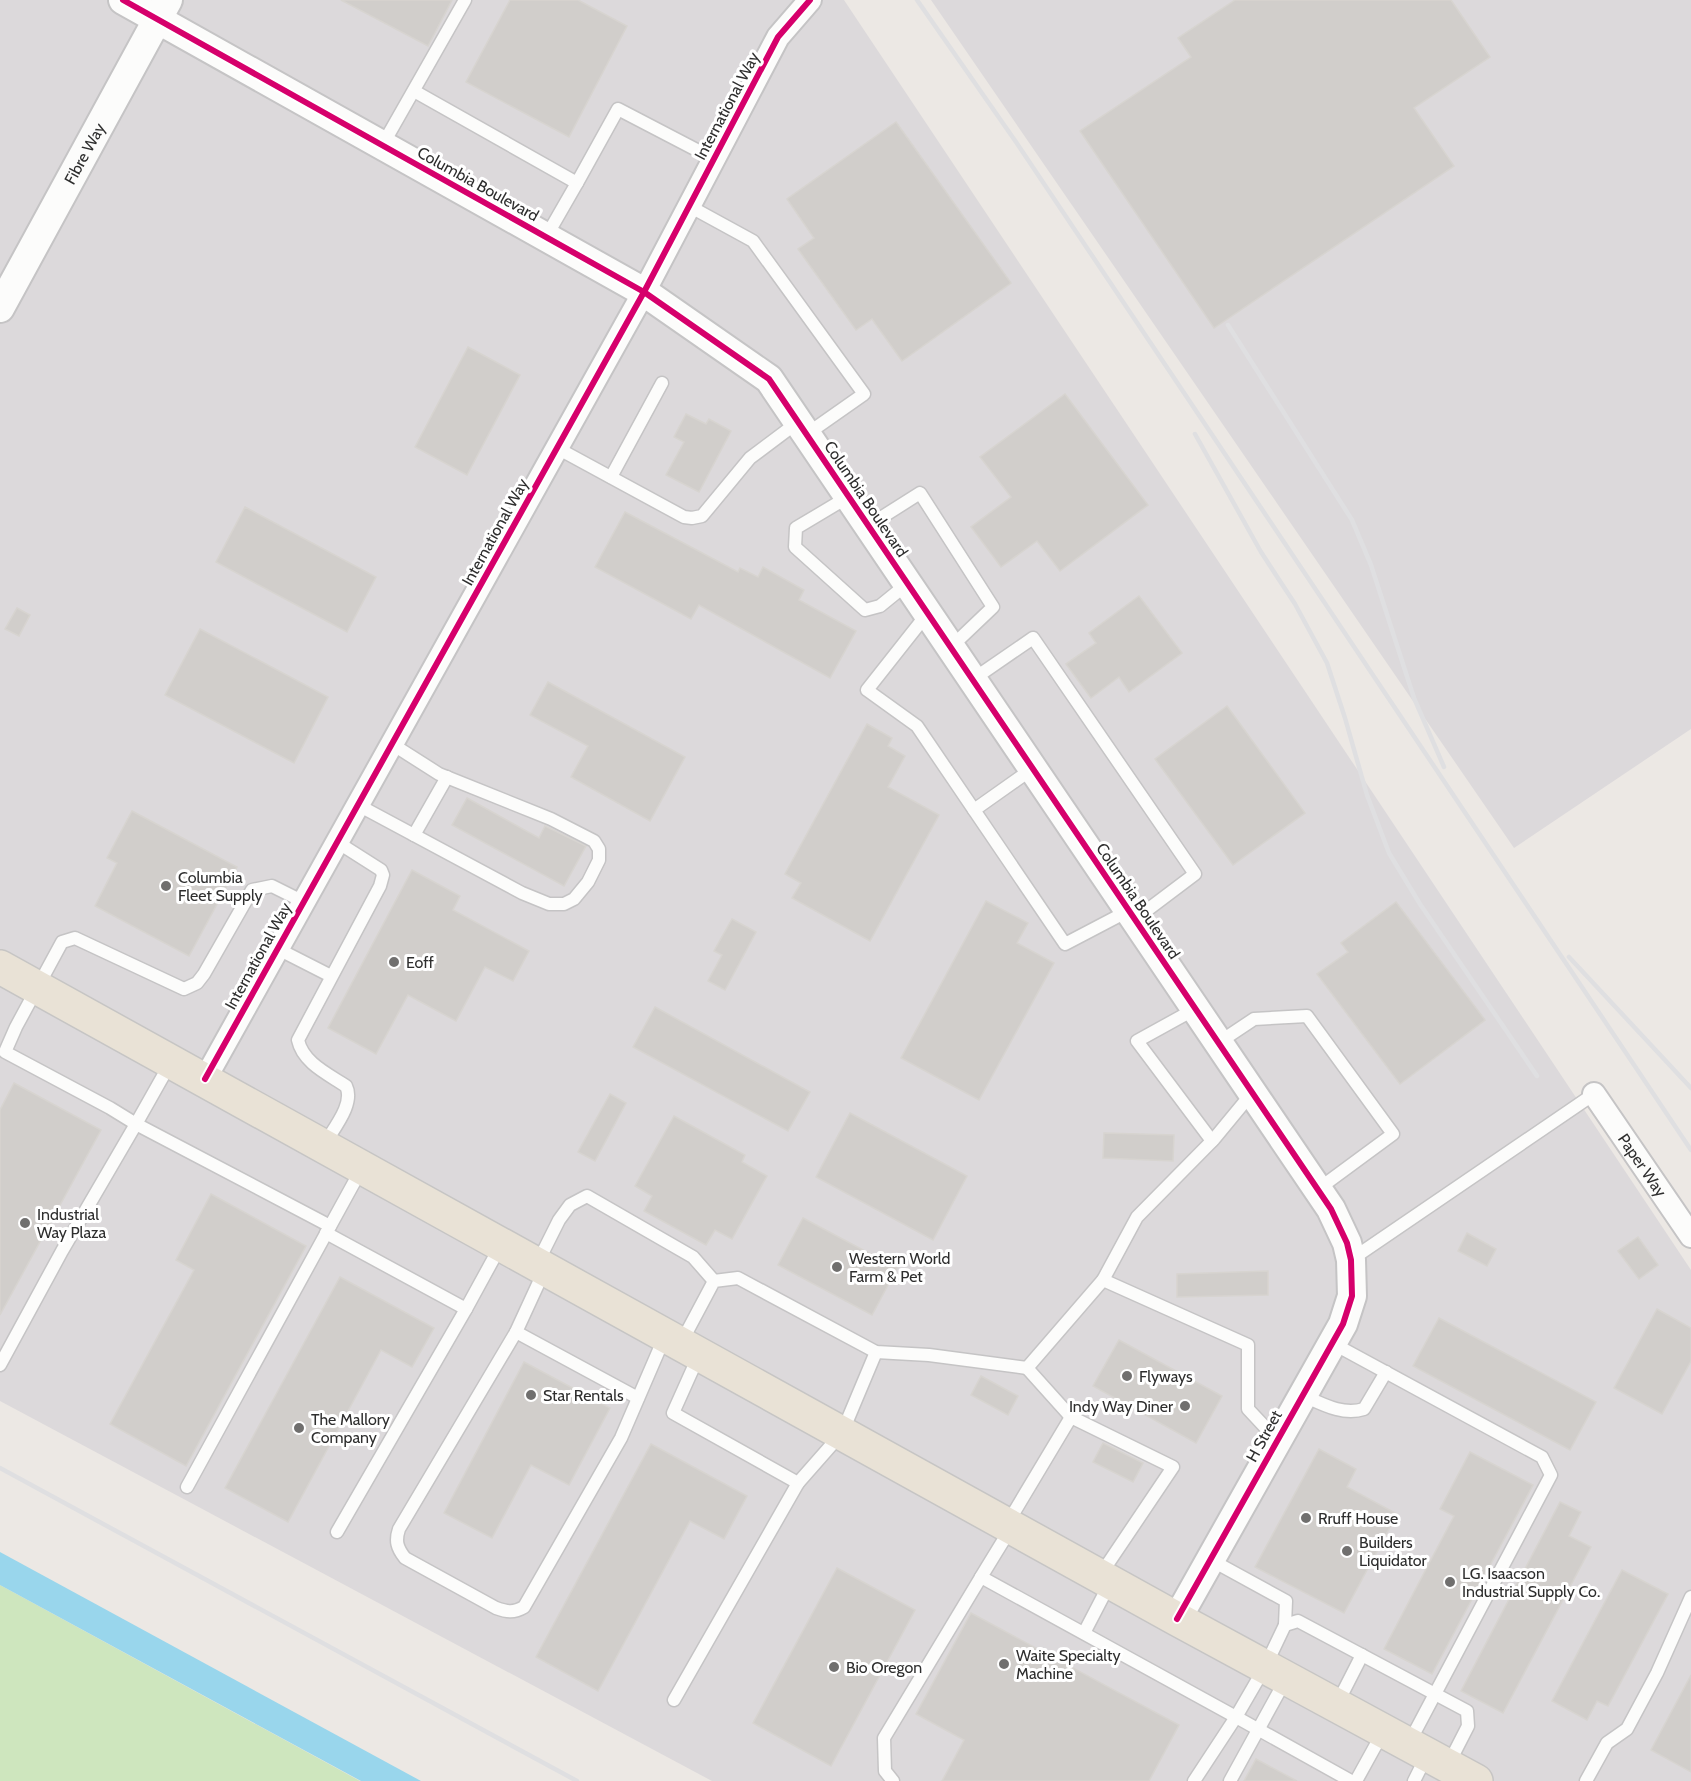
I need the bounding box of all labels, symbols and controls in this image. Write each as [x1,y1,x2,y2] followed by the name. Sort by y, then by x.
[691,49,763,163] street label: International Way
[60,119,109,188] street label: Fibre Way
[414,143,542,225] street label: Columbia Boulevard
[820,437,912,561] street label: Columbia Boulevard
[458,475,532,589] street label: International Way
[1092,839,1184,963] street label: Columbia Boulevard
[178,868,263,905] place label: Columbia Fleet Supply
[159,879,173,893] marker: Columbia Fleet Supply
[221,899,295,1013] street label: International Way
[406,953,435,972] place label: Eoff
[387,955,401,969] marker: Eoff
[1614,1130,1671,1200] street label: Paper Way
[37,1205,107,1242] place label: Industrial Way Plaza
[18,1216,32,1230] marker: Industrial Way Plaza
[849,1249,950,1286] place label: Western World Farm & Pet
[830,1260,844,1274] marker: Western World Farm & Pet
[1139,1367,1193,1386] place label: Flyways
[1120,1369,1134,1383] marker: Flyways
[543,1386,624,1405] place label: Star Rentals
[524,1388,538,1402] marker: Star Rentals
[1069,1397,1174,1416] place label: Indy Way Diner
[1178,1399,1192,1413] marker: Indy Way Diner
[1242,1406,1286,1465] street label: H Street
[311,1410,390,1447] place label: The Mallory Company
[292,1421,306,1435] marker: The Mallory Company
[1318,1509,1398,1528] place label: Rruff House
[1299,1511,1313,1525] marker: Rruff House
[1359,1533,1428,1570] place label: Builders Liquidator
[1340,1544,1354,1558] marker: Builders Liquidator
[1462,1564,1600,1601] place label: LG. Isaacson Industrial Supply Co.
[1443,1575,1457,1589] marker: LG. Isaacson Industrial Supply Co.
[1016,1646,1121,1683] place label: Waite Specialty Machine
[997,1657,1011,1671] marker: Waite Specialty Machine
[846,1658,922,1677] place label: Bio Oregon
[827,1660,841,1674] marker: Bio Oregon

